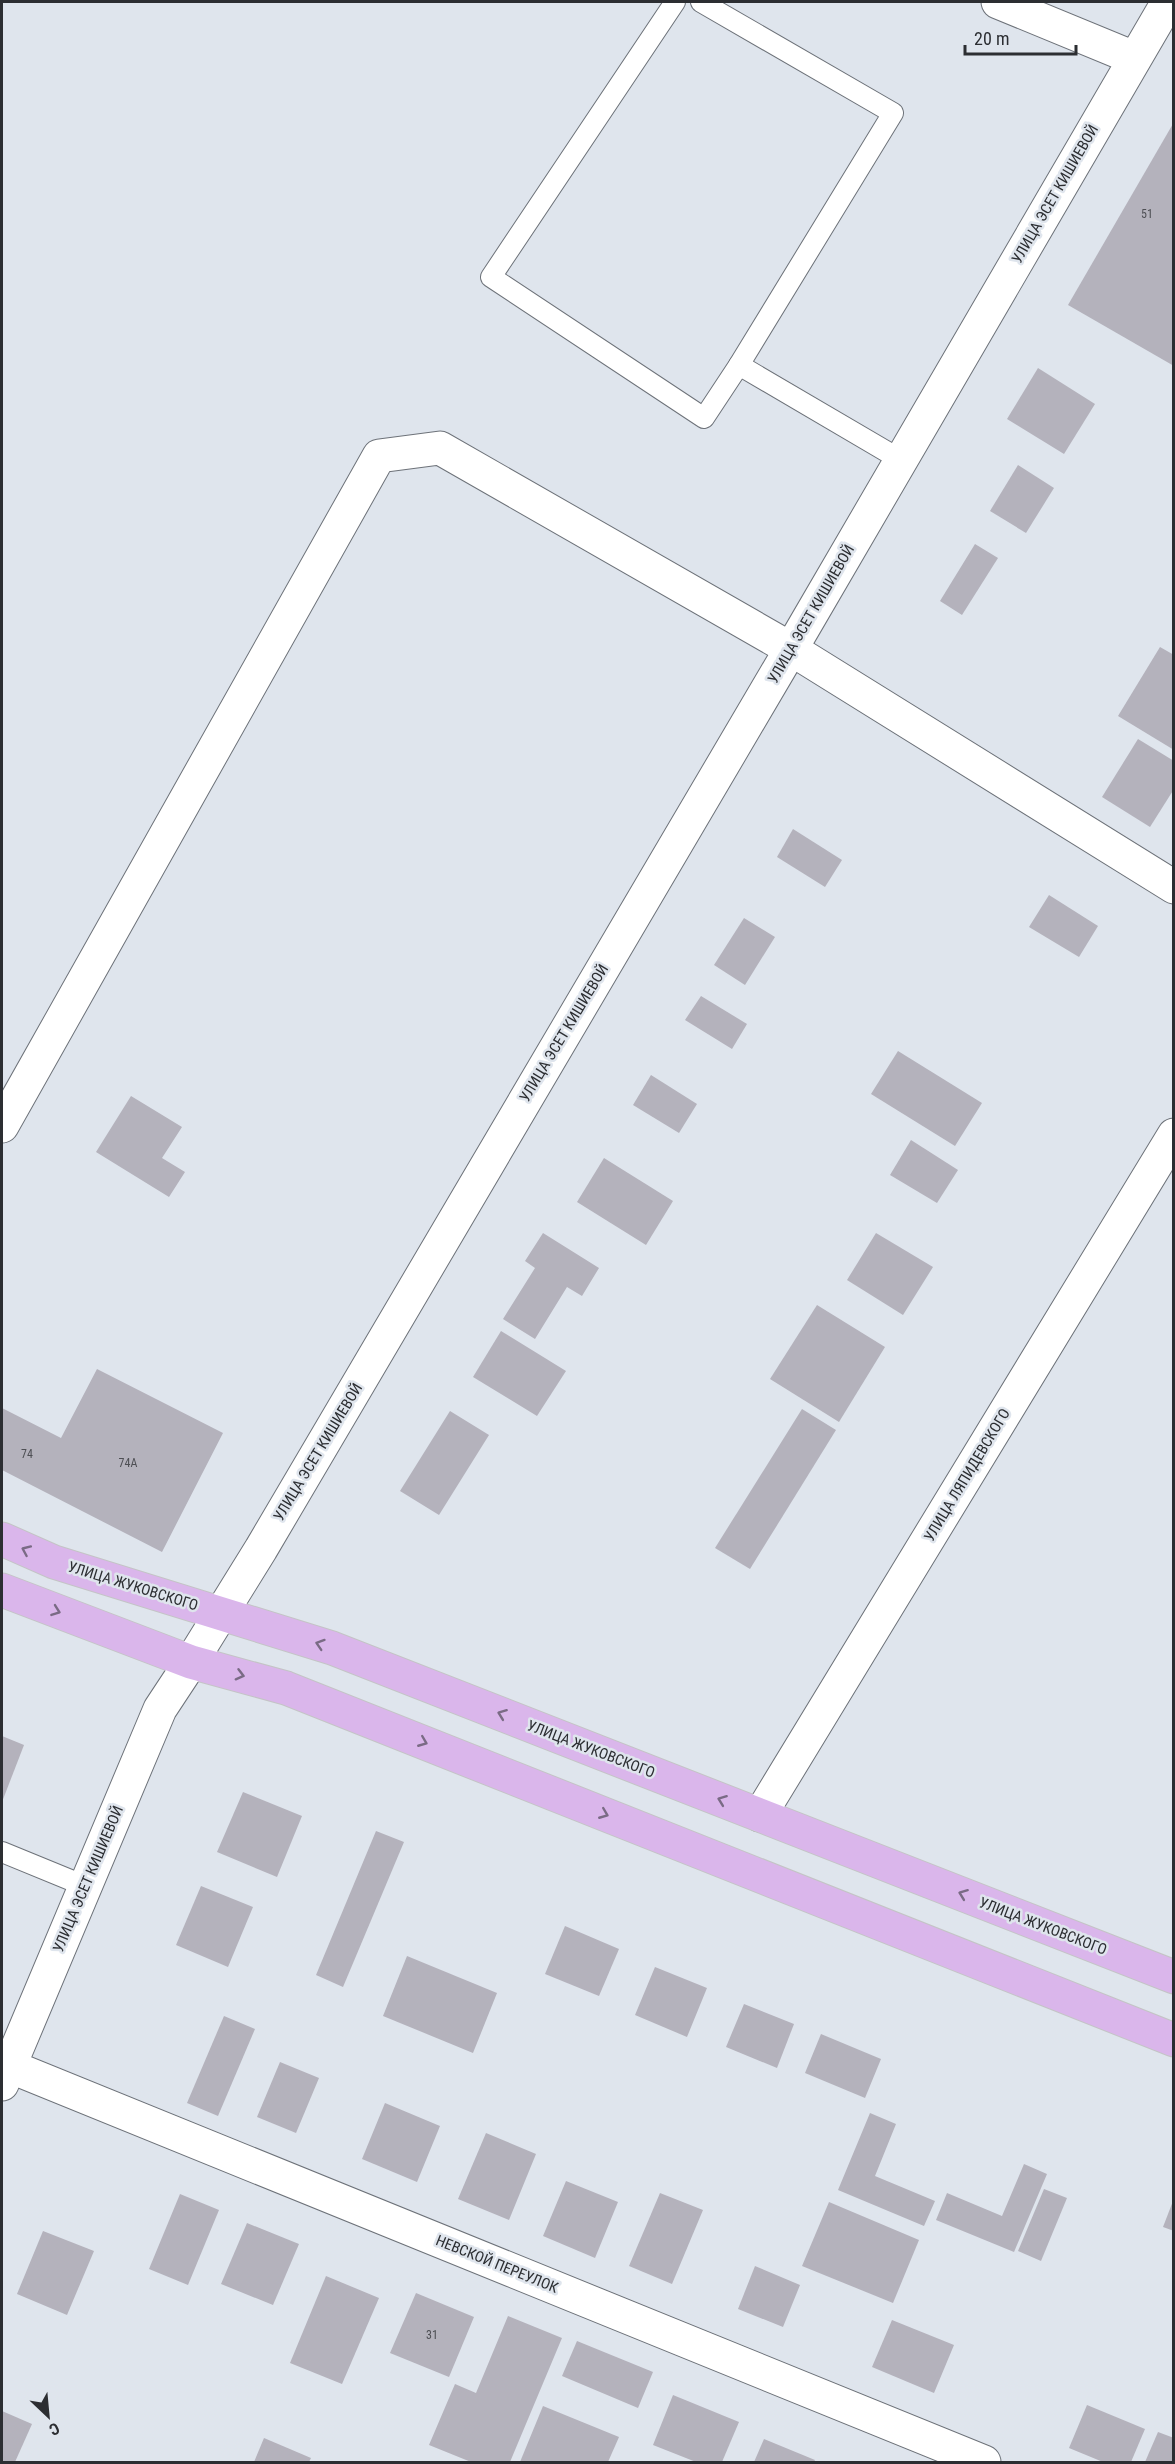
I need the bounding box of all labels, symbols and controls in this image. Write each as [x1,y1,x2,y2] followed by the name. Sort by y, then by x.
[965,18,1076,56] scale bar
[974,28,1009,49] text: 20 m
[1008,121,1102,267] street label: УЛИЦА ЭСЕТ КИШИЕВОЙ
[1141,207,1153,221] house number: 51
[764,541,858,687] street label: УЛИЦА ЭСЕТ КИШИЕВОЙ
[516,961,612,1105] street label: УЛИЦА ЭСЕТ КИШИЕВОЙ
[270,1380,366,1524] street label: УЛИЦА ЭСЕТ КИШИЕВОЙ
[920,1405,1014,1545] street label: УЛИЦА ЛЯПИДЕВСКОГО
[21,1447,33,1461] house number: 74
[119,1456,137,1470] house number: 74А
[22,1545,33,1557] one-way arrow
[66,1558,200,1614] street label: УЛИЦА ЖУКОВСКОГО
[50,1604,61,1617] one-way arrow
[315,1639,326,1651] one-way arrow
[234,1668,245,1680] one-way arrow
[497,1709,508,1721] one-way arrow
[525,1716,657,1782] street label: УЛИЦА ЖУКОВСКОГО
[417,1735,428,1747] one-way arrow
[717,1795,728,1808] one-way arrow
[49,1803,127,1955] street label: УЛИЦА ЭСЕТ КИШИЕВОЙ
[598,1807,609,1819] one-way arrow
[958,1889,968,1902] one-way arrow
[977,1893,1109,1959] street label: УЛИЦА ЖУКОВСКОГО
[433,2231,561,2297] street label: НЕВСКОЙ ПЕРЕУЛОК
[426,2328,438,2342] house number: 31
[18,2386,78,2446] north arrow
[46,2418,63,2440] text: С

